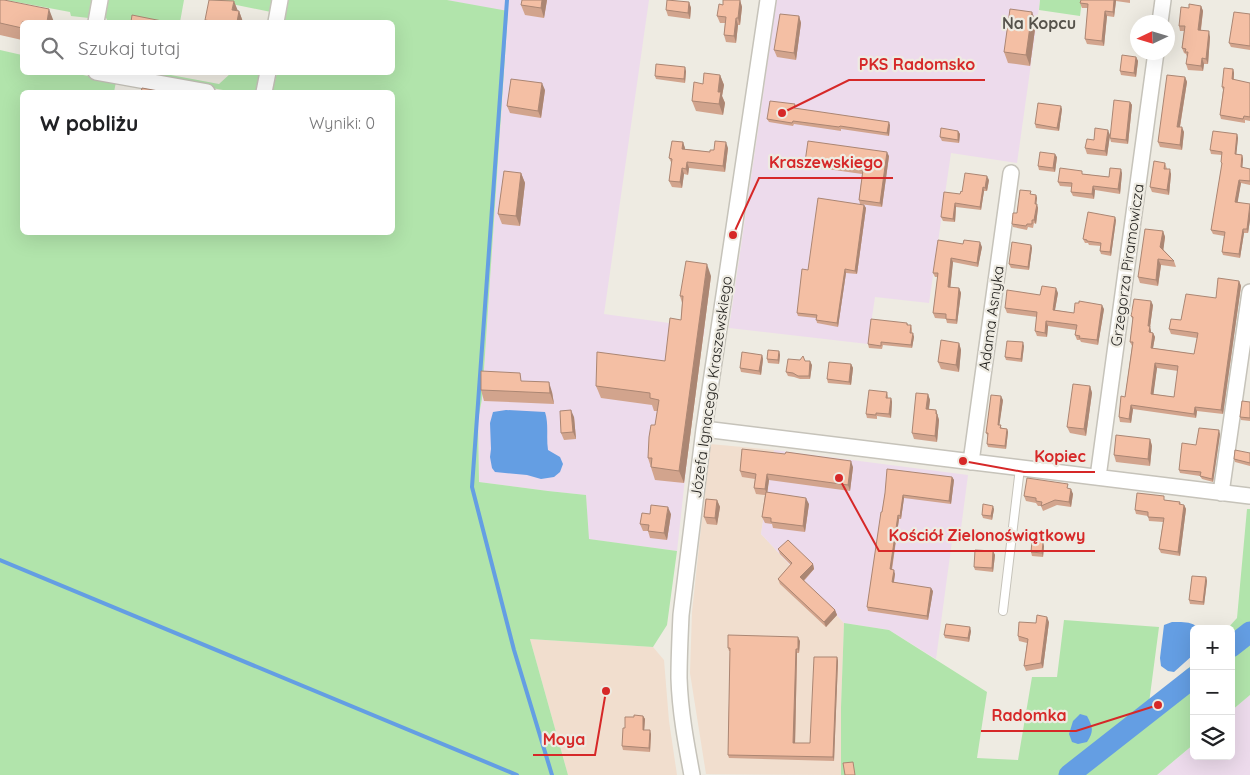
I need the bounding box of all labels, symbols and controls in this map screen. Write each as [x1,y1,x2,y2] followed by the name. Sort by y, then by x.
[1002,13,1076,33] district label: Na Kopcu
[1130,15,1175,60] north arrow
[20,20,395,75] search box
[38,34,66,62] icon: search
[78,36,181,60] text: Szukaj tutaj
[849,49,985,80] callout: PKS Radomsko
[859,54,975,74] text: PKS Radomsko
[40,110,138,136] text: W pobliżu
[309,113,375,133] text: Wyniki: 0
[759,147,893,178] callout: Kraszewskiego
[769,152,883,172] text: Kraszewskiego
[1106,182,1148,348] street label: Grzegorza Piramowicza
[974,264,1008,372] street label: Adama Asnyka
[686,275,736,499] street label: Józefa Ignacego Kraszewskiego
[1024,441,1095,472] callout: Kopiec
[1034,446,1086,466] text: Kopiec
[879,520,1095,551] callout: Kościół Zielonoświątkowy
[889,525,1085,545] text: Kościół Zielonoświątkowy
[1190,625,1235,760] map controls
[1190,625,1235,670] button: +
[1190,670,1235,715] button: −
[981,700,1076,731] callout: Radomka
[992,705,1066,725] text: Radomka
[1190,715,1235,760] button: layers
[533,724,595,755] callout: Moya
[543,729,585,749] text: Moya

